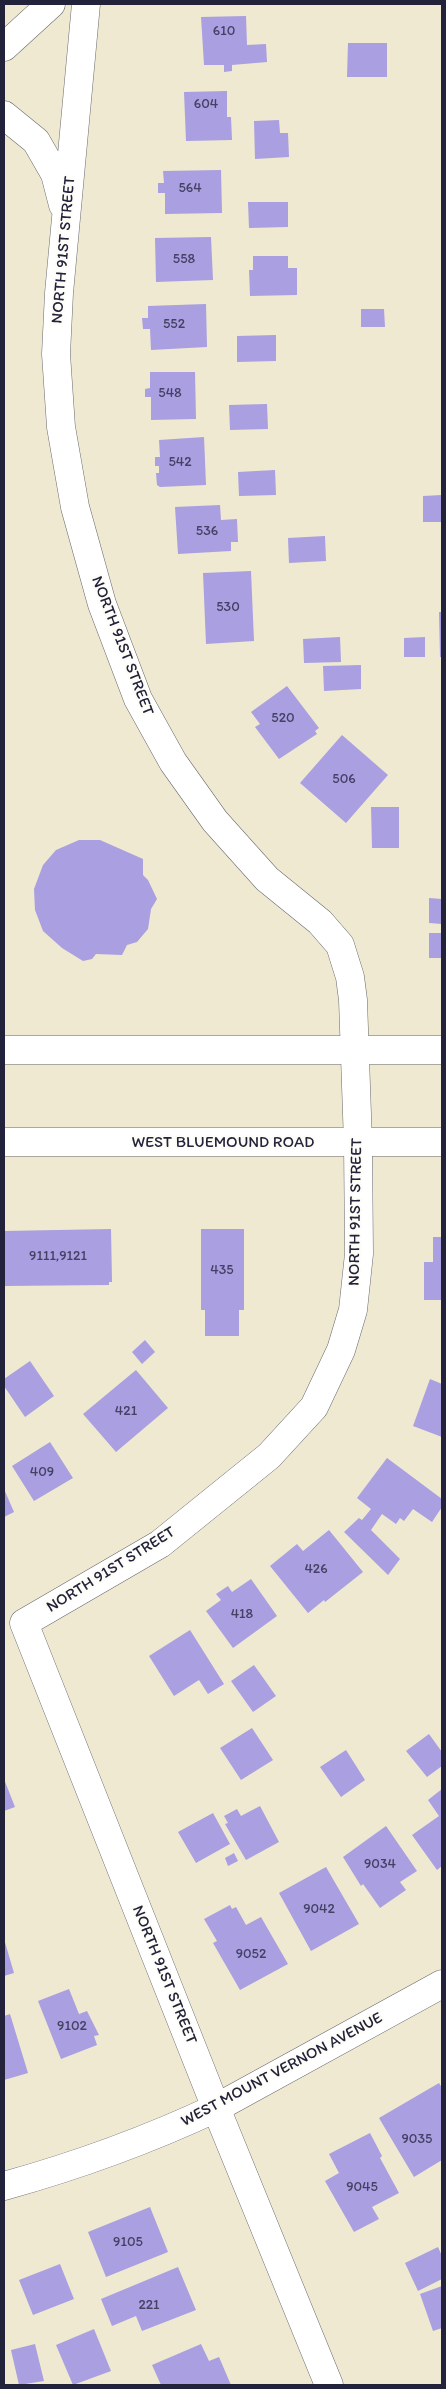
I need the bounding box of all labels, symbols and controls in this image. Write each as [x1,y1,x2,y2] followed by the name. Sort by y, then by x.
[213,23,235,39] house number: 610
[194,96,218,112] house number: 604
[48,175,80,325] street label: NORTH 91ST STREET
[178,180,202,196] house number: 564
[173,251,195,267] house number: 558
[163,316,185,332] house number: 552
[158,385,182,401] house number: 548
[168,454,192,470] house number: 542
[196,523,218,539] house number: 536
[87,574,157,718] street label: NORTH 91ST STREET
[216,599,240,615] house number: 530
[271,710,295,726] house number: 520
[332,771,356,787] house number: 506
[132,1133,314,1153] street label: WEST BLUEMOUND ROAD
[345,1138,367,1286] street label: NORTH 91ST STREET
[29,1248,87,1264] house number: 9111,9121
[210,1262,234,1278] house number: 435
[115,1403,137,1419] house number: 421
[30,1464,54,1480] house number: 409
[43,1523,179,1617] street label: NORTH 91ST STREET
[304,1561,328,1577] house number: 426
[231,1606,253,1622] house number: 418
[364,1856,396,1872] house number: 9034
[303,1901,335,1917] house number: 9042
[127,1903,201,2047] street label: NORTH 91ST STREET
[236,1946,266,1962] house number: 9052
[178,2009,386,2131] street label: WEST MOUNT VERNON AVENUE
[57,2018,87,2034] house number: 9102
[402,2131,432,2147] house number: 9035
[346,2179,378,2195] house number: 9045
[113,2234,143,2250] house number: 9105
[138,2297,160,2313] house number: 221

